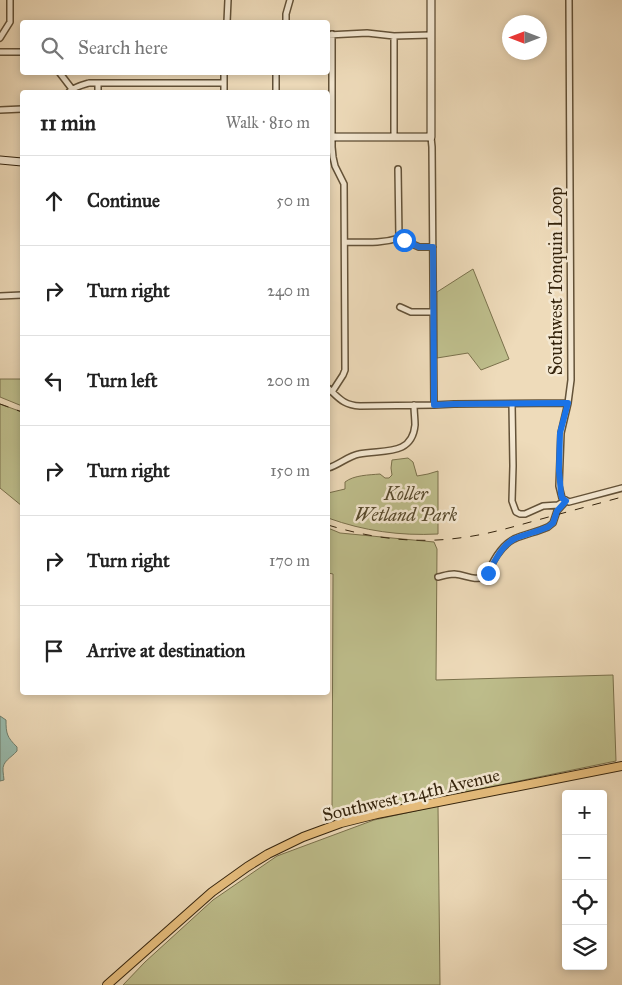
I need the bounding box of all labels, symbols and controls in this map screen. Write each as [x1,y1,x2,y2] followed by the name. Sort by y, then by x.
[502,15,547,60] north arrow
[20,20,330,75] search box
[38,34,66,62] icon: search
[78,36,168,59] text: Search here
[40,110,96,136] text: 11 min
[226,113,310,132] text: Walk · 810 m
[40,187,68,215] icon: ahead
[545,187,568,375] street label: Southwest Tonquin Loop
[87,189,160,212] text: Continue
[276,191,310,210] text: 50 m
[393,229,416,252] route start
[40,277,68,305] icon: right
[87,279,170,302] text: Turn right
[267,281,310,300] text: 240 m
[40,367,68,395] icon: left
[87,369,157,392] text: Turn left
[267,371,310,390] text: 200 m
[40,457,68,485] icon: right
[87,459,170,482] text: Turn right
[270,461,310,480] text: 150 m
[355,483,457,526] park label: Koller Wetland Park
[40,547,68,575] icon: right
[87,549,170,572] text: Turn right
[269,551,310,570] text: 170 m
[477,562,500,585] route end
[40,637,68,665] icon: arrive
[87,639,245,662] text: Arrive at destination
[320,764,502,826] street label: Southwest 124th Avenue
[562,790,607,970] map controls
[562,790,607,835] button: +
[562,835,607,880] button: −
[562,880,607,925] button: locate
[562,925,607,970] button: layers

